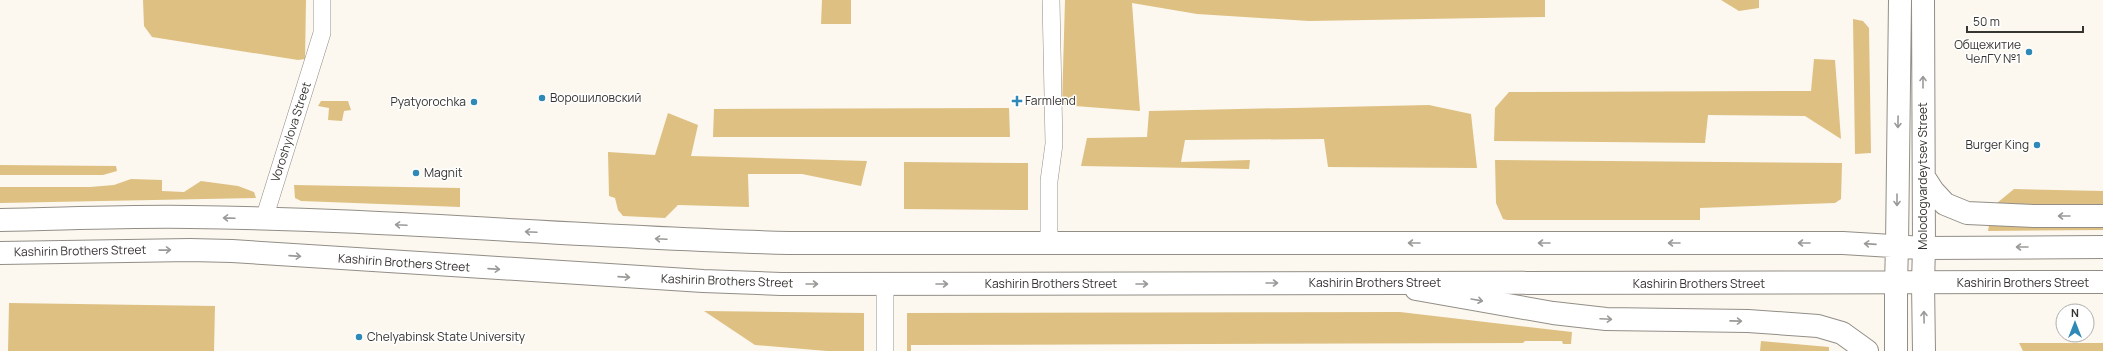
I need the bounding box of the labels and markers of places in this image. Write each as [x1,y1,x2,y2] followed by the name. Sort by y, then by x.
[1954,36,2021,67] place label: Общежитие ЧелГУ №1
[2024,47,2034,57] marker: Общежитие ЧелГУ №1
[550,89,641,106] place label: Ворошиловский
[1025,92,1076,109] place label: Farmlend
[390,93,466,110] place label: Pyatyorochka
[537,93,547,103] marker: Ворошиловский
[1012,96,1022,106] marker: Farmlend
[469,97,479,107] marker: Pyatyorochka
[1965,136,2029,153] place label: Burger King
[2032,140,2042,150] marker: Burger King
[424,164,463,181] place label: Magnit
[411,168,421,178] marker: Magnit
[367,328,526,345] place label: Chelyabinsk State University
[354,332,364,342] marker: Chelyabinsk State University

